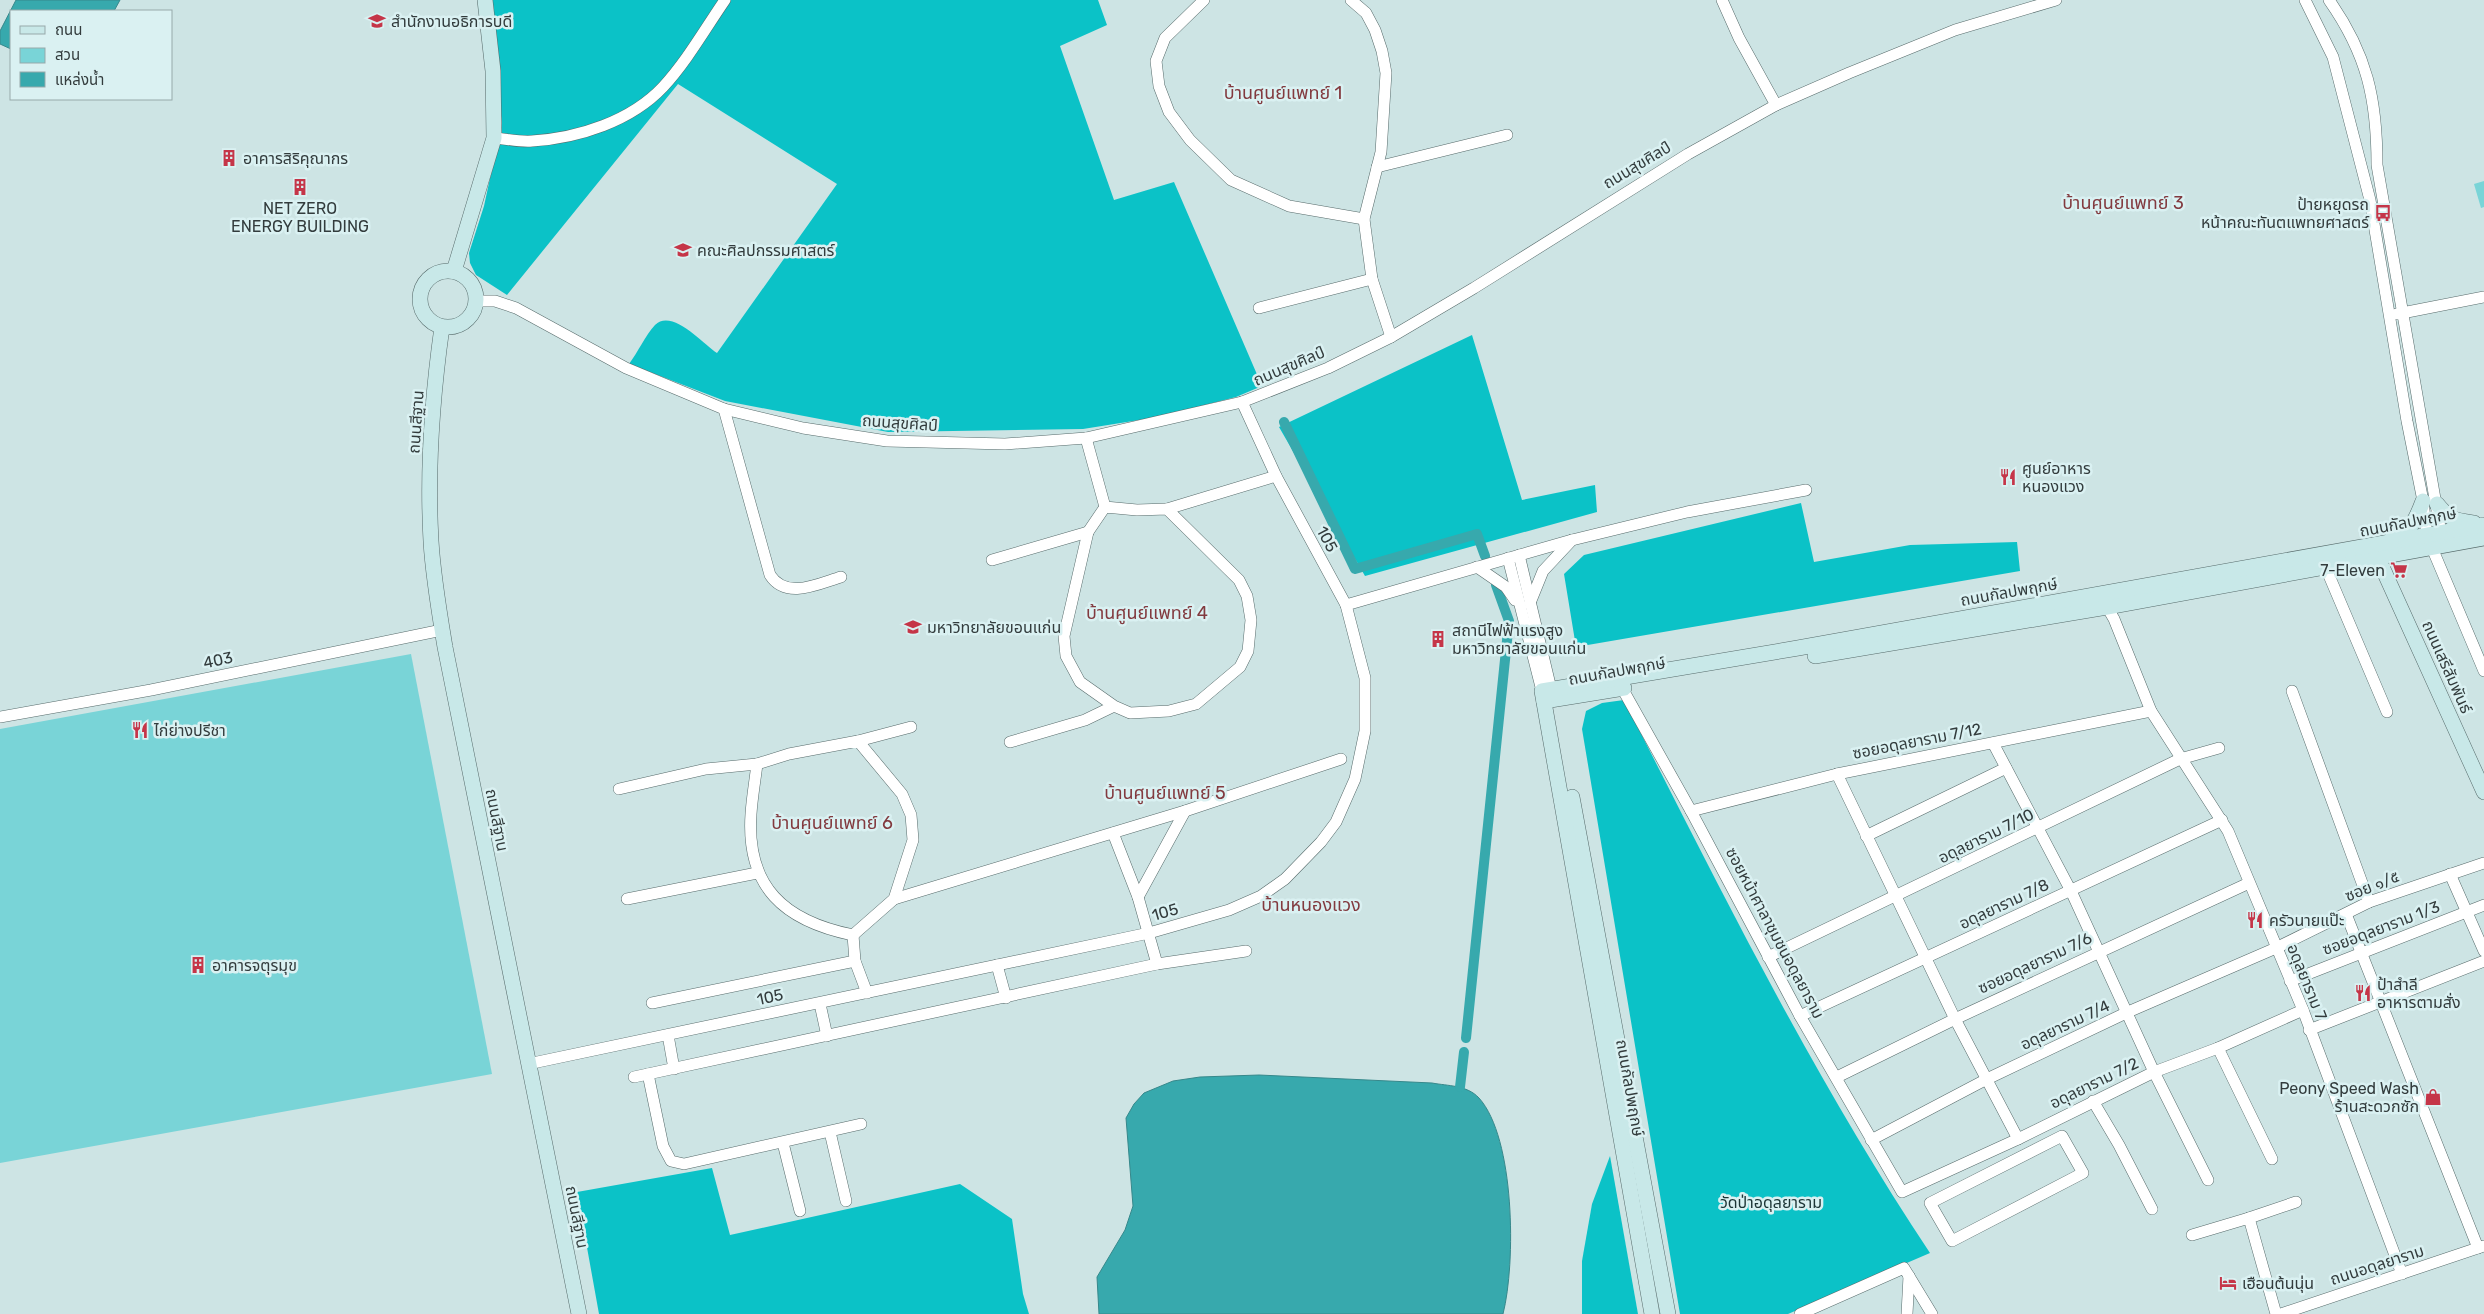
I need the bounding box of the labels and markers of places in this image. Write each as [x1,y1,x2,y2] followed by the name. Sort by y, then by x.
[367,11,387,31] school or university icon: สำนักงานอธิการบดี
[391,12,512,31] place label: สำนักงานอธิการบดี
[219,148,239,168] building icon: อาคารสิริคุณากร
[243,149,348,168] place label: อาคารสิริคุณากร
[290,177,310,197] building icon: NET ZERO ENERGY BUILDING
[2201,195,2370,232] place label: ป้ายหยุดรถ หน้าคณะทันตแพทยศาสตร์
[231,199,369,236] place label: NET ZERO ENERGY BUILDING
[2373,203,2393,223] bus stop icon: ป้ายหยุดรถ หน้าคณะทันตแพทยศาสตร์
[673,240,693,260] school or university icon: คณะศิลปกรรมศาสตร์
[697,241,835,260] place label: คณะศิลปกรรมศาสตร์
[2022,459,2091,496] place label: ศูนย์อาหาร หนองแวง
[1998,467,2018,487] restaurant icon: ศูนย์อาหาร หนองแวง
[2389,560,2409,580] supermarket icon: 7-Eleven
[2320,561,2385,580] place label: 7-Eleven
[903,617,923,637] school or university icon: มหาวิทยาลัยขอนแก่น
[927,618,1061,637] place label: มหาวิทยาลัยขอนแก่น
[1452,621,1586,658] place label: สถานีไฟฟ้าแรงสูง มหาวิทยาลัยขอนแก่น
[1428,629,1448,649] building icon: สถานีไฟฟ้าแรงสูง มหาวิทยาลัยขอนแก่น
[130,720,150,740] restaurant icon: ไก่ย่างปรีชา
[153,721,226,740] place label: ไก่ย่างปรีชา
[2245,910,2265,930] restaurant icon: ครัวนายแป๊ะ
[2269,911,2344,930] place label: ครัวนายแป๊ะ
[188,955,208,975] building icon: อาคารจตุรมุข
[212,956,297,975] place label: อาคารจตุรมุข
[2377,975,2461,1012] place label: ป้าสำลี อาหารตามสั่ง
[2353,983,2373,1003] restaurant icon: ป้าสำลี อาหารตามสั่ง
[2279,1079,2419,1116] place label: Peony Speed Wash ร้านสะดวกซัก
[2423,1087,2443,1107] shop icon: Peony Speed Wash ร้านสะดวกซัก
[2218,1273,2238,1293] hotel icon: เฮือนต้นนุ่น
[2242,1274,2314,1293] place label: เฮือนต้นนุ่น

